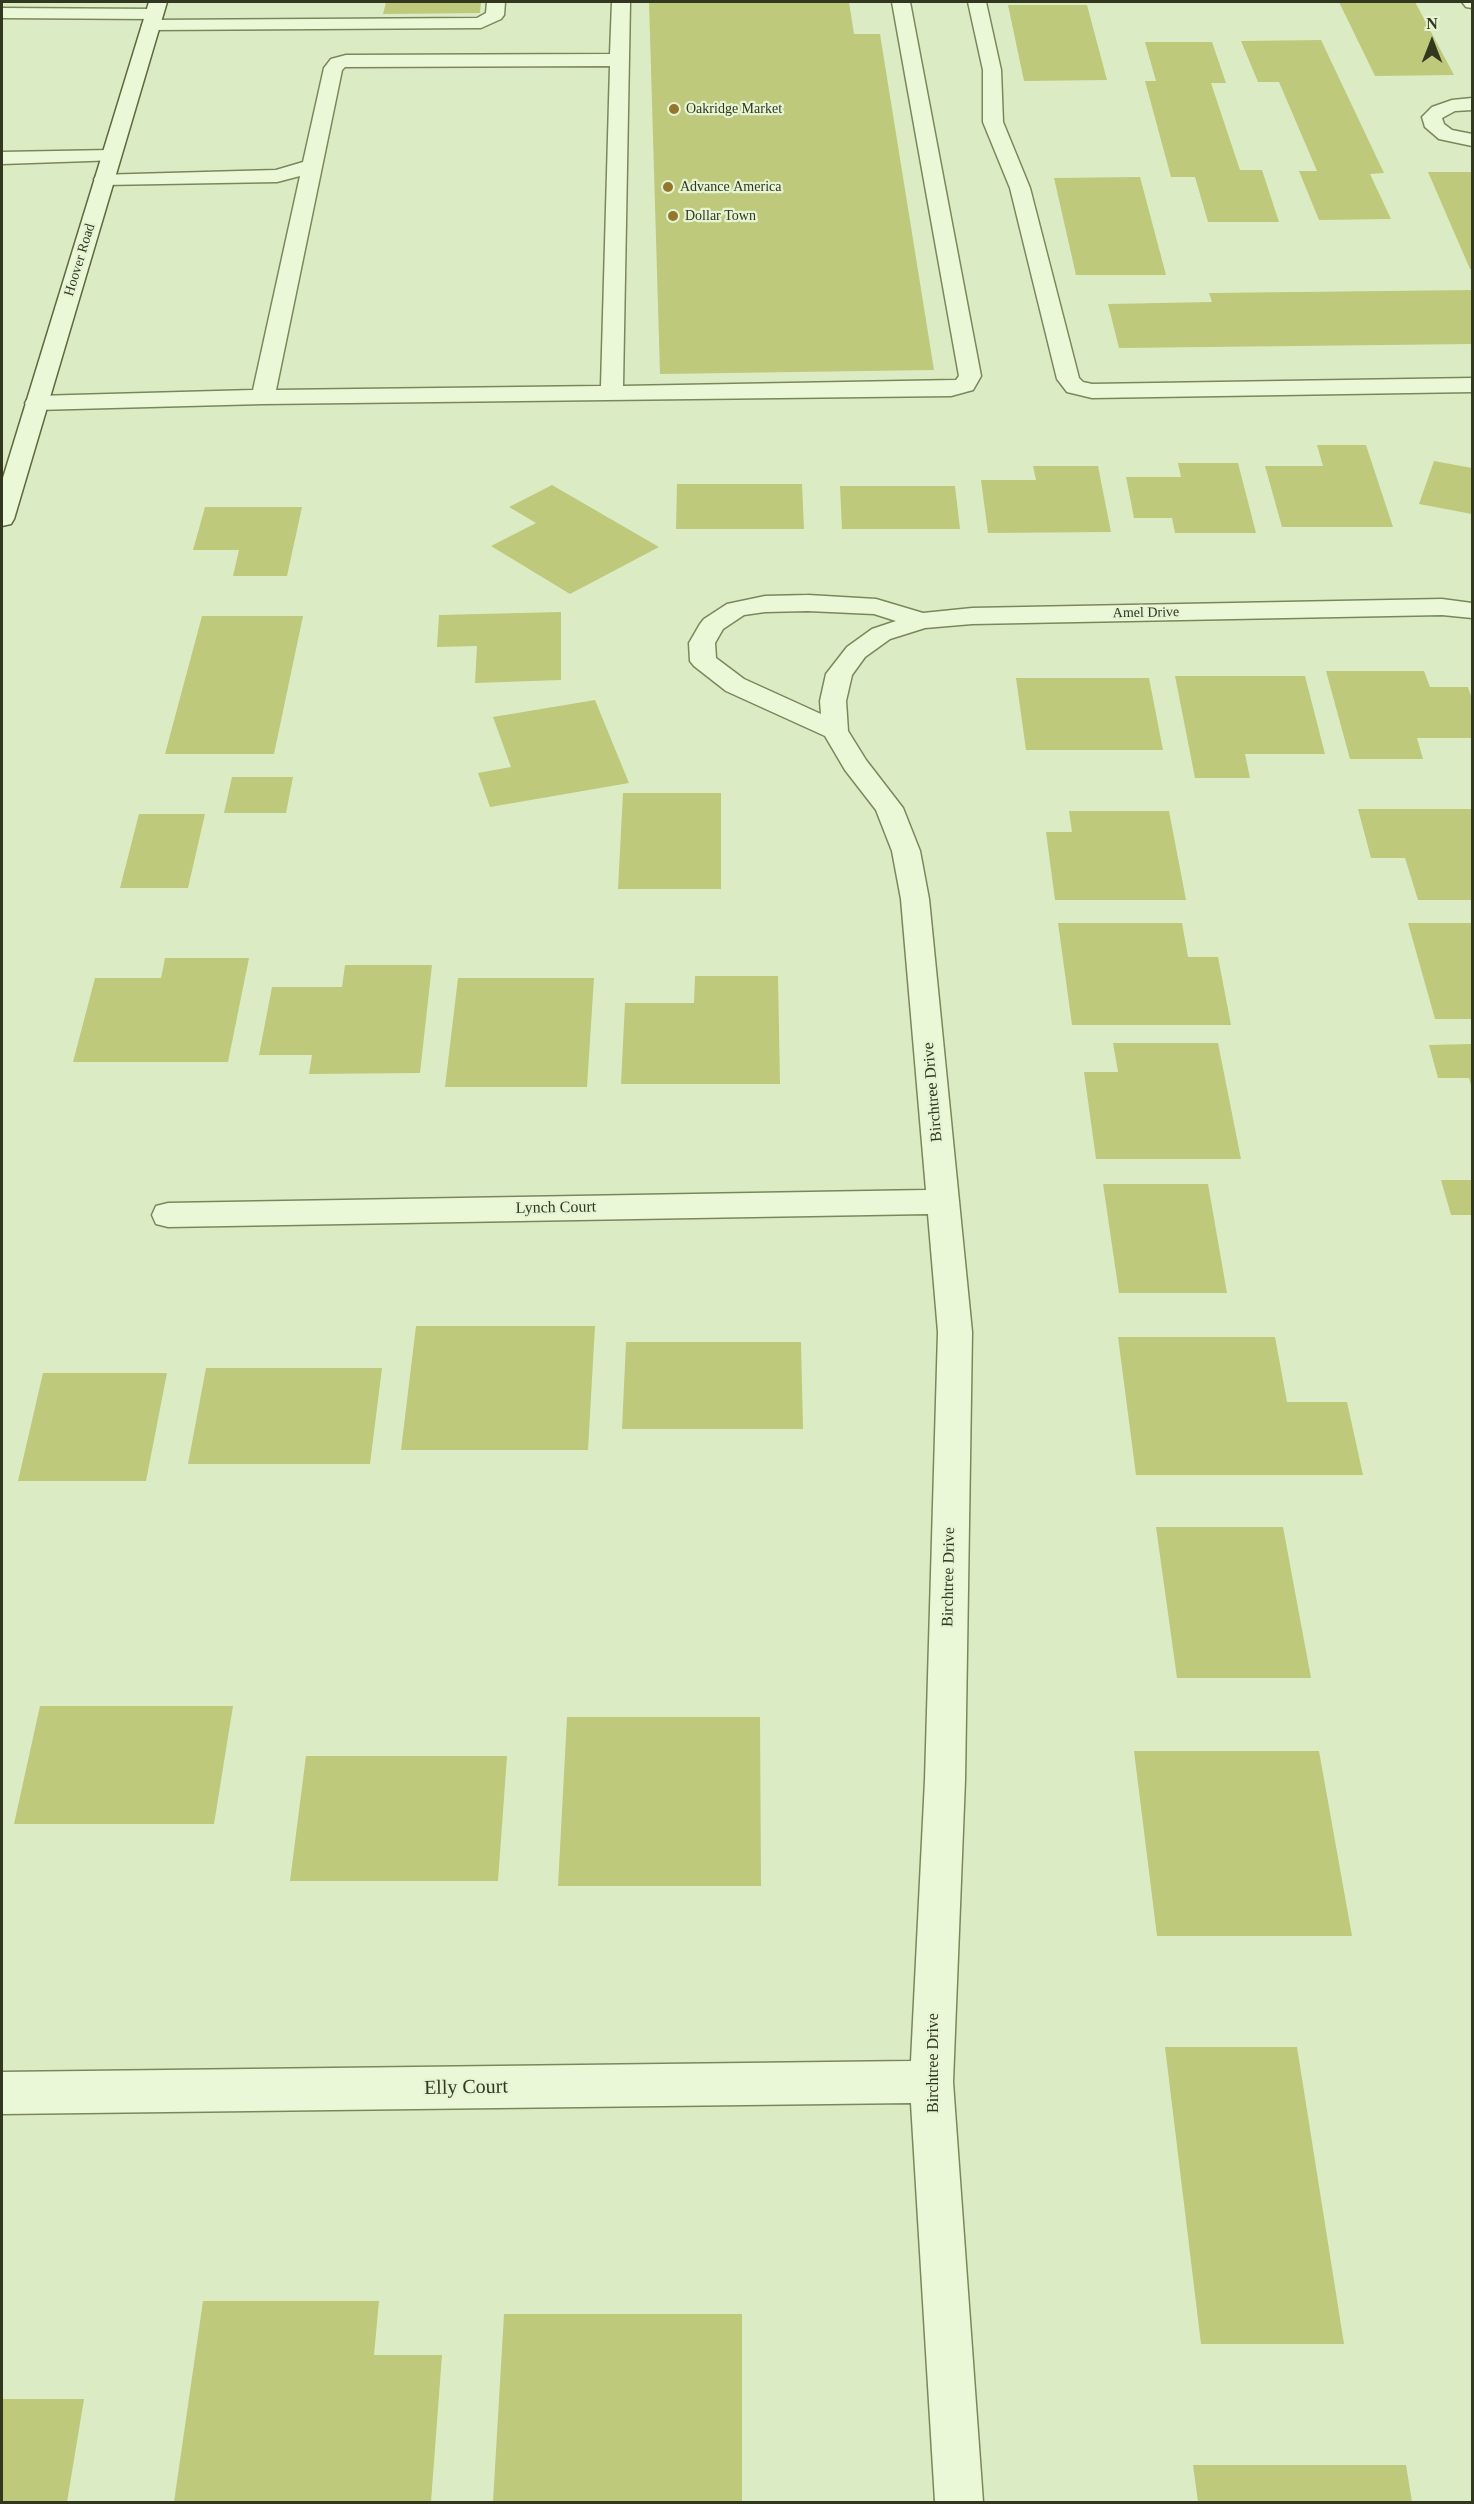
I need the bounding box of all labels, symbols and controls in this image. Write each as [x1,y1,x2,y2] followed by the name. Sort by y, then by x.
[1402,12,1462,72] north arrow
[1426,15,1438,32] text: N
[686,101,782,117] place label: Oakridge Market
[667,102,681,116] marker: Oakridge Market
[680,179,781,195] place label: Advance America
[661,180,675,194] marker: Advance America
[685,208,756,224] place label: Dollar Town
[666,209,680,223] marker: Dollar Town
[61,222,99,298] street label: Hoover Road
[1113,604,1179,622] street label: Amel Drive
[919,1041,947,1143] street label: Birchtree Drive
[516,1198,596,1218] street label: Lynch Court
[939,1527,959,1627] street label: Birchtree Drive
[924,2013,944,2113] street label: Birchtree Drive
[424,2075,508,2101] street label: Elly Court

